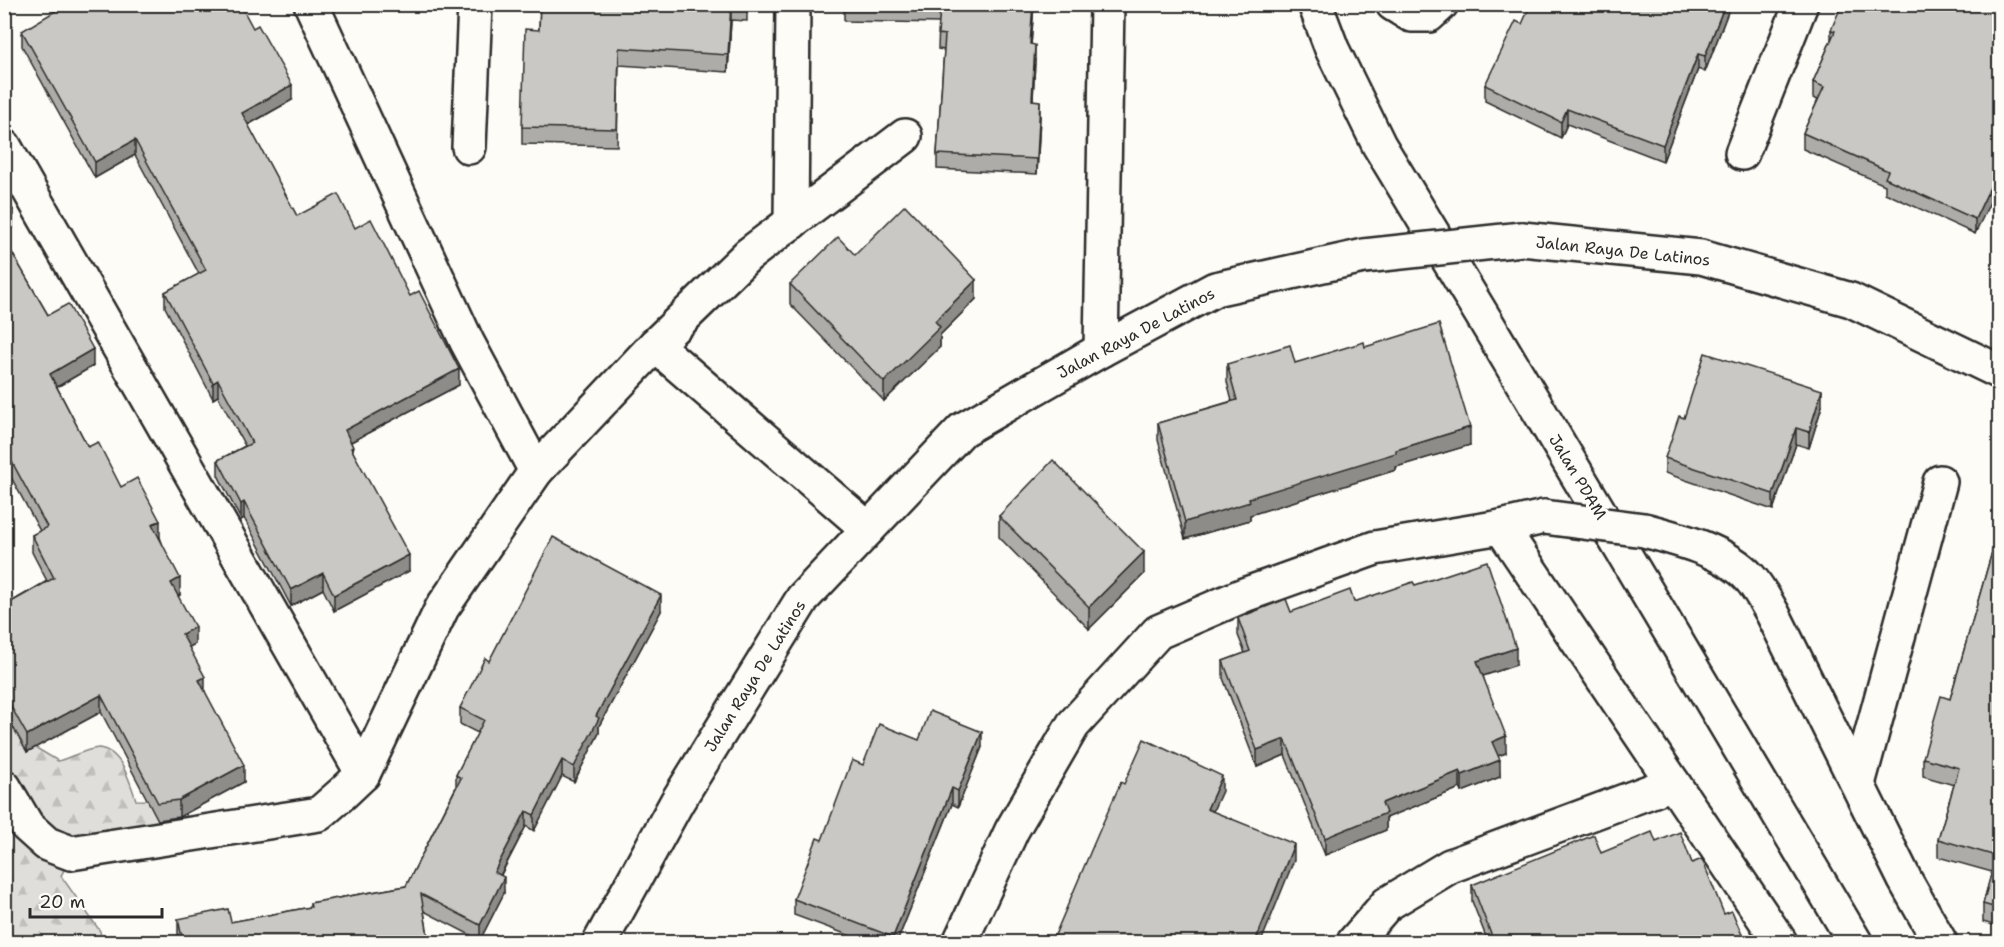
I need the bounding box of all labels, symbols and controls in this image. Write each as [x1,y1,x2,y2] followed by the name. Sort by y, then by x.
[1535,231,1711,271] street label: Jalan Raya De Latinos
[1054,283,1218,383] street label: Jalan Raya De Latinos
[1544,430,1612,524] street label: Jalan PDAM
[700,596,810,756] street label: Jalan Raya De Latinos
[30,881,162,919] scale bar
[39,890,85,914] text: 20 m

